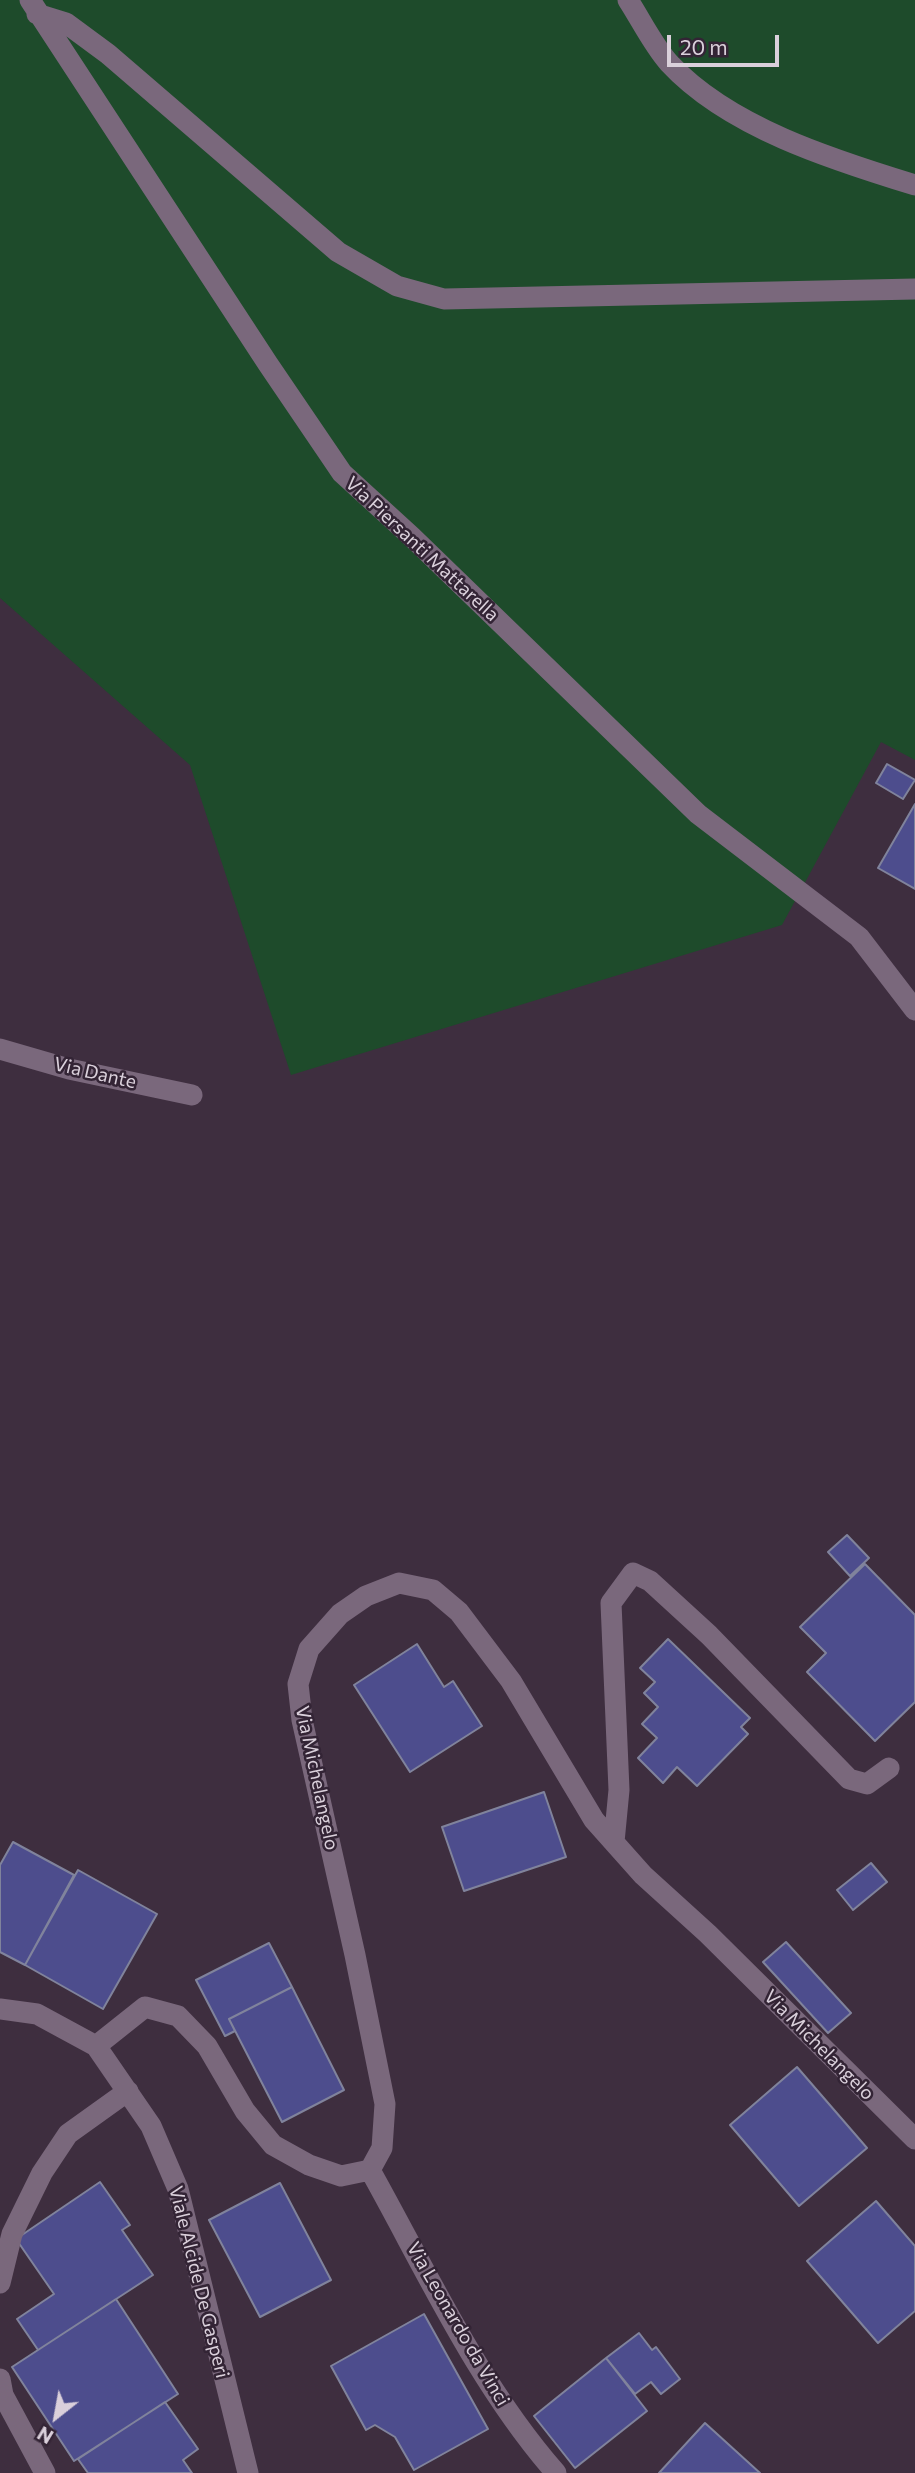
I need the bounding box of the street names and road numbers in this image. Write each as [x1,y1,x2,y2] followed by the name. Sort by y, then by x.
[340,472,504,626] street label: Via Piersanti Mattarella
[52,1052,138,1094] street label: Via Dante
[291,1704,343,1852] street label: Via Michelangelo
[759,1985,879,2105] street label: Via Michelangelo
[164,2184,234,2380] street label: Viale Alcide De Gasperi
[402,2238,514,2410] street label: Via Leonardo da Vinci

